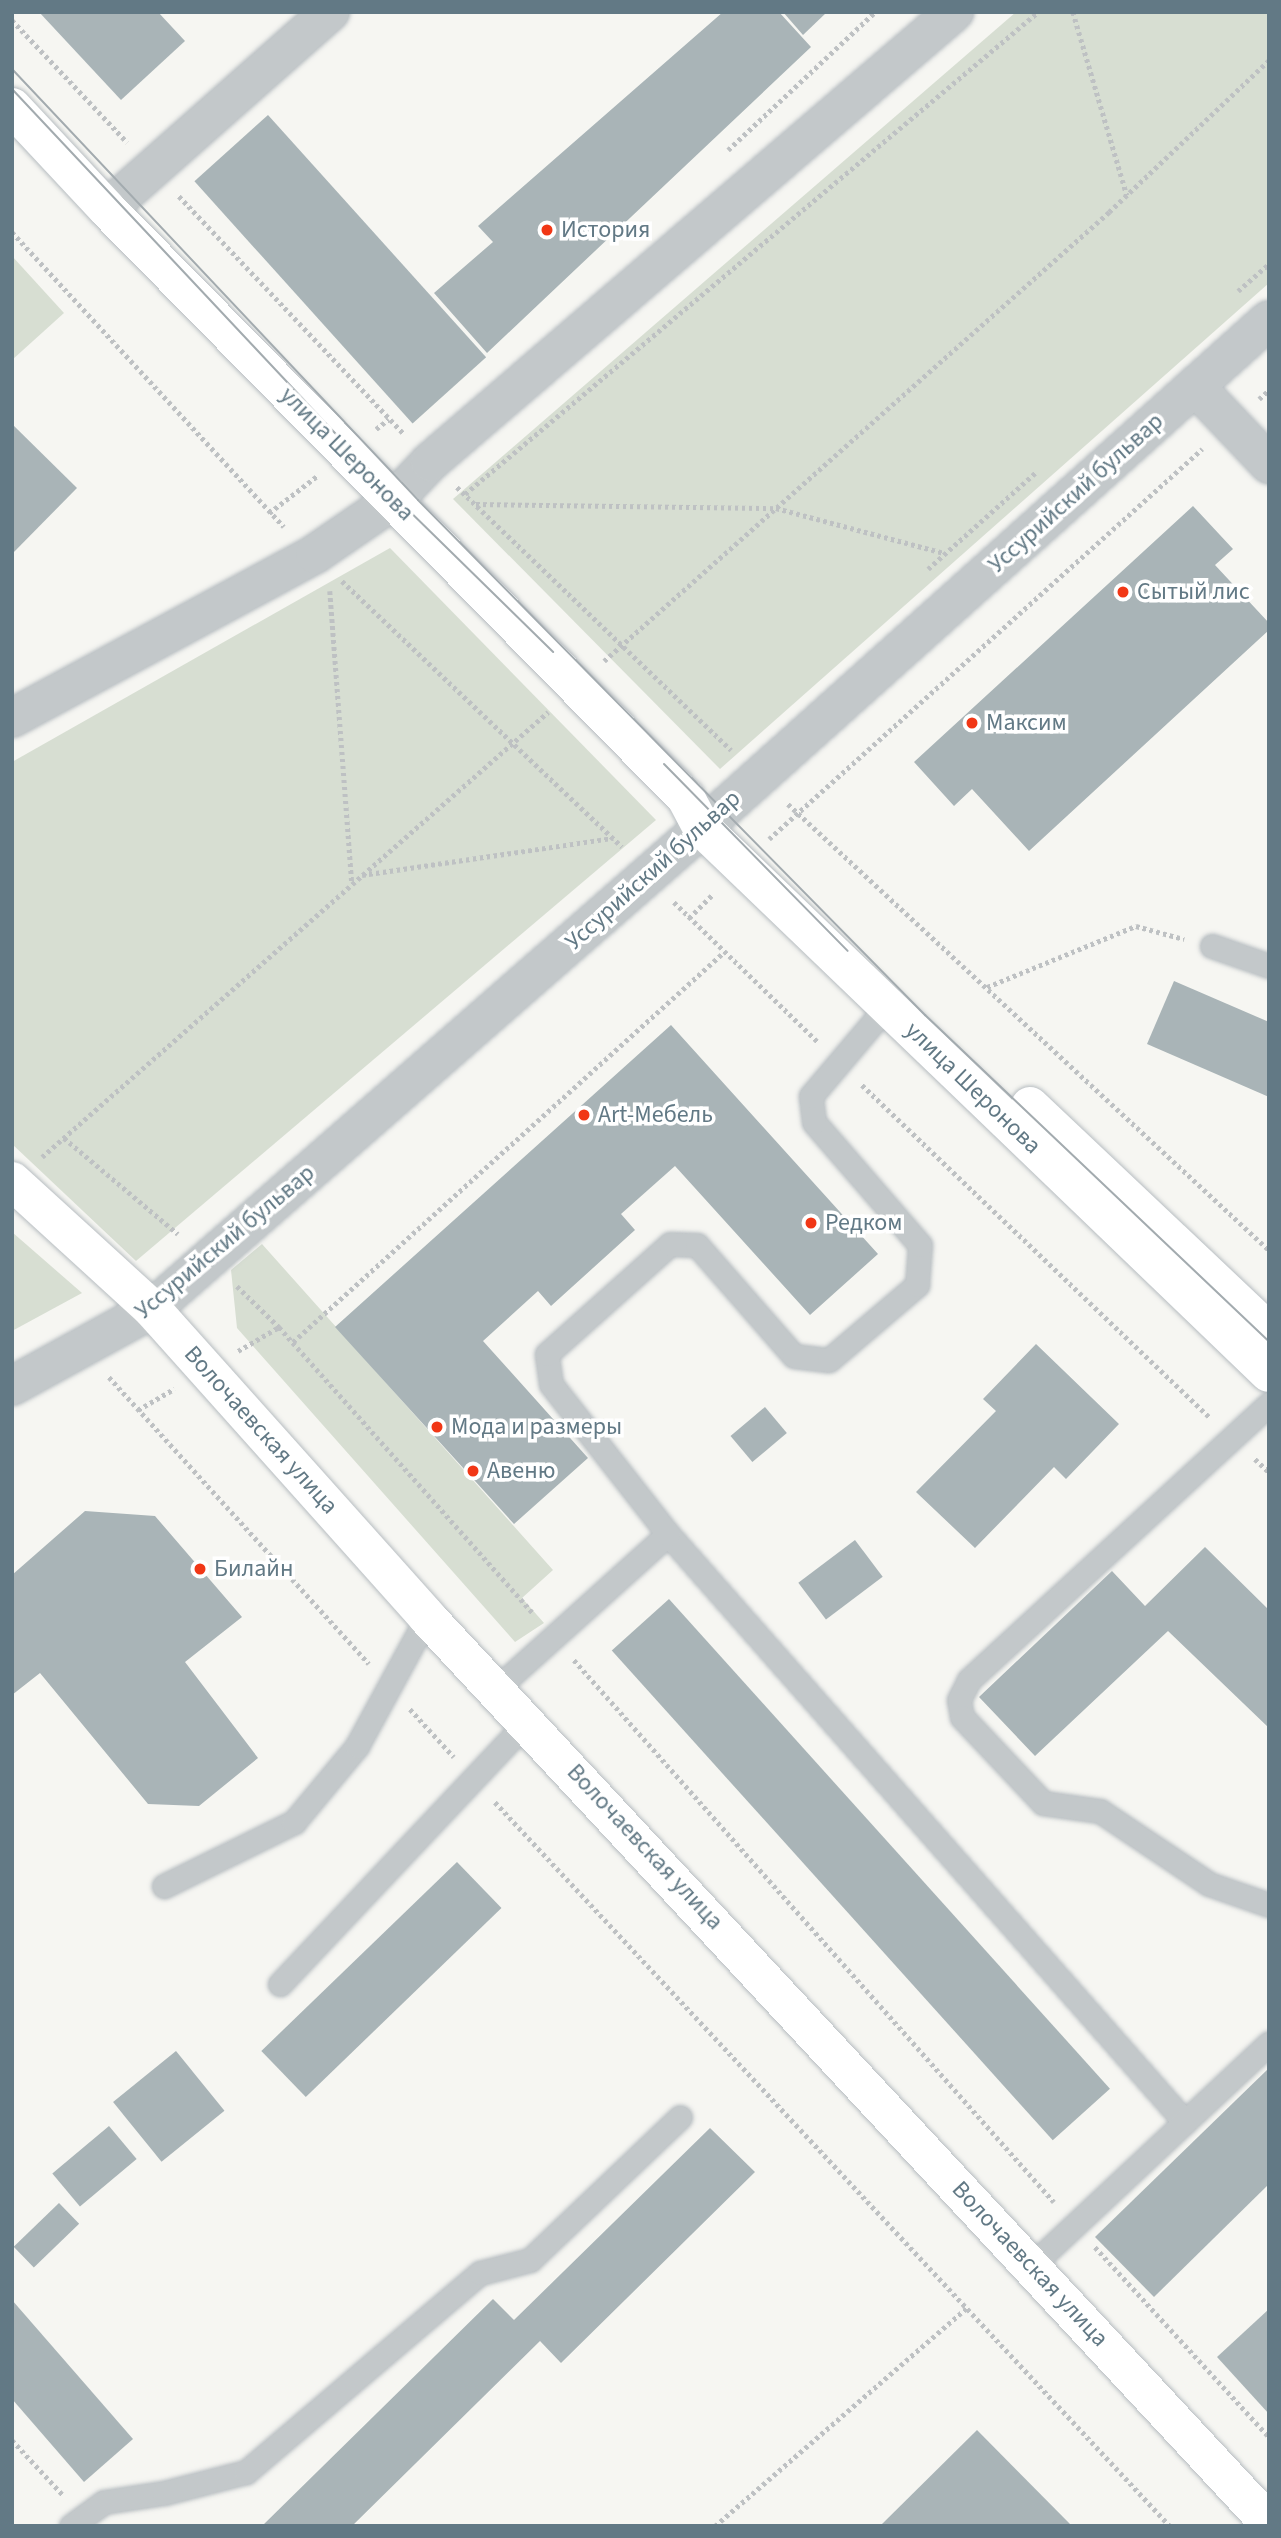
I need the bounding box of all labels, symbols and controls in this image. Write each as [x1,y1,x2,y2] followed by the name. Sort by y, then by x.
[561,216,650,244] place label: История
[539,222,555,238] marker: История
[274,381,420,527] street label: улица Шеронова
[983,407,1169,579] street label: Уссурийский бульвар
[1137,578,1250,606] place label: Сытый лис
[1115,584,1131,600] marker: Сытый лис
[986,709,1067,737] place label: Максим
[964,715,980,731] marker: Максим
[560,784,746,956] street label: Уссурийский бульвар
[899,1016,1047,1160] street label: улица Шеронова
[598,1101,713,1129] place label: Art-Мебель
[576,1107,592,1123] marker: Art-Мебель
[129,1159,321,1325] street label: Уссурийский бульвар
[825,1209,902,1237] place label: Редком
[803,1215,819,1231] marker: Редком
[178,1340,344,1520] street label: Волочаевская улица
[451,1413,622,1441] place label: Мода и размеры
[429,1419,445,1435] marker: Мода и размеры
[487,1457,555,1485] place label: Авеню
[465,1463,481,1479] marker: Авеню
[214,1555,293,1583] place label: Билайн
[192,1561,208,1577] marker: Билайн
[561,1758,729,1936] street label: Волочаевская улица
[946,2175,1114,2353] street label: Волочаевская улица

